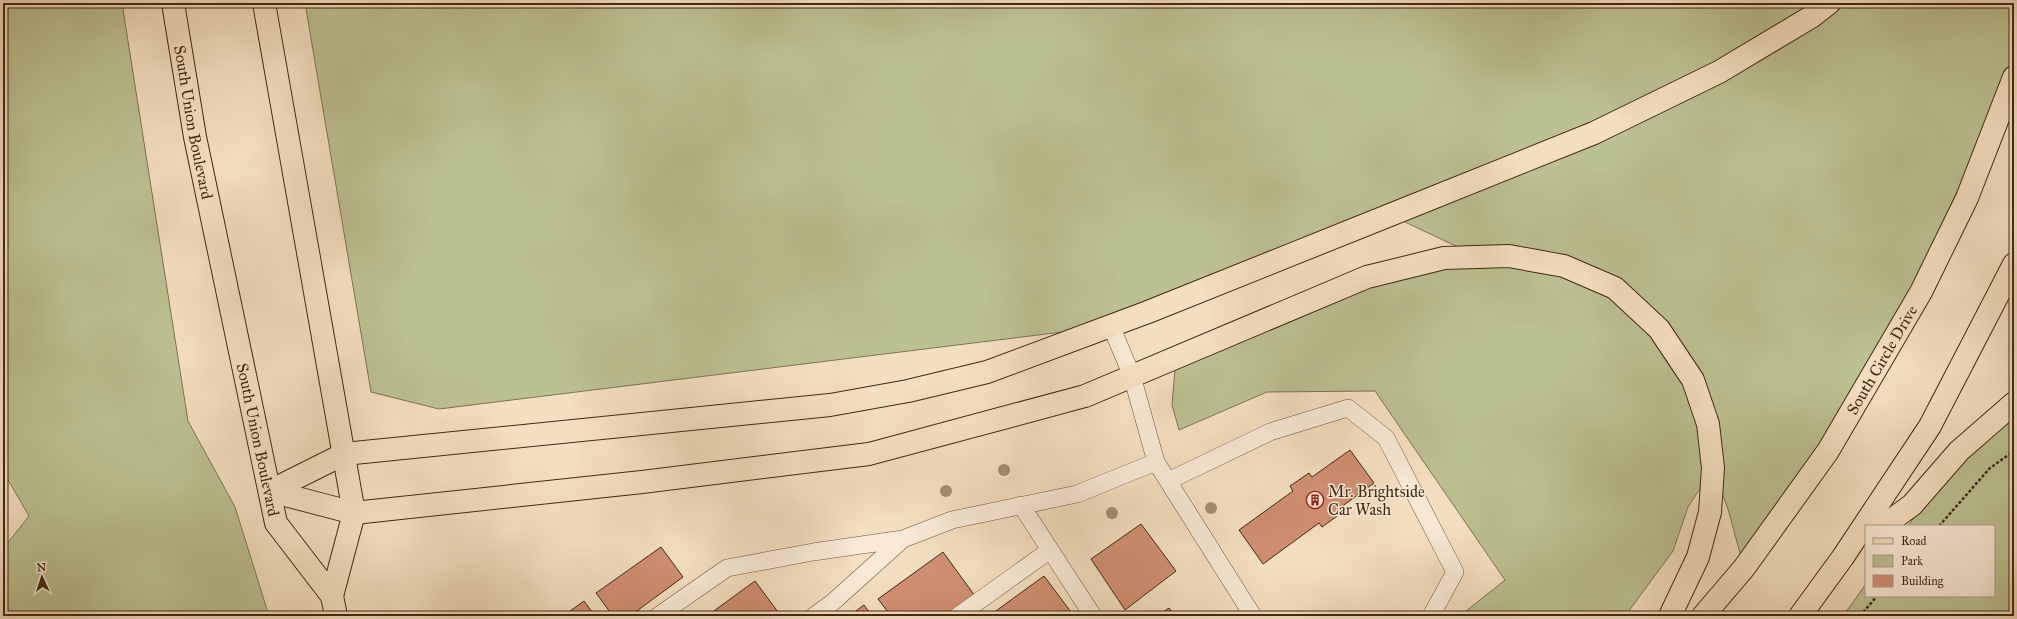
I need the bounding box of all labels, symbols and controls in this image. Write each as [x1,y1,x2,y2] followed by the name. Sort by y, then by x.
[170,44,217,201] street label: South Union Boulevard
[1843,302,1921,418] street label: South Circle Drive
[233,361,283,518] street label: South Union Boulevard
[1328,482,1425,519] place label: Mr. Brightside Car Wash
[1305,490,1325,510] building icon: Mr. Brightside Car Wash
[1865,525,1995,597] legend
[1901,534,1927,548] text: Road
[1901,554,1923,568] text: Park
[22,557,62,597] north arrow
[36,561,47,574] text: N
[1901,574,1944,589] text: Building

